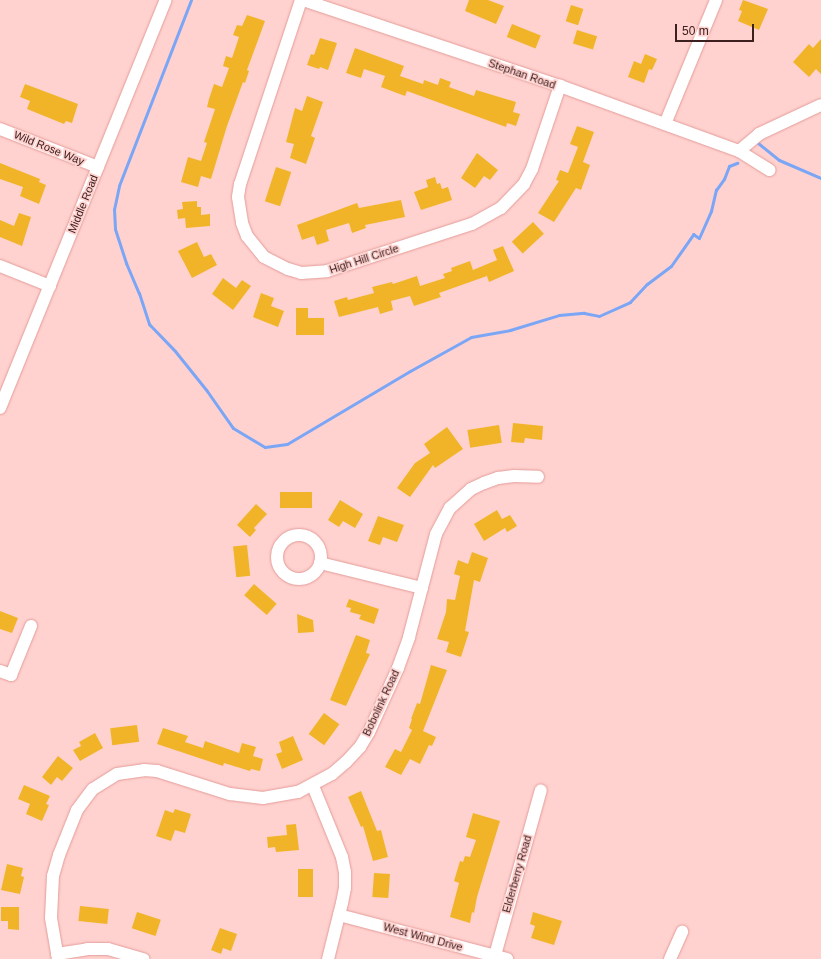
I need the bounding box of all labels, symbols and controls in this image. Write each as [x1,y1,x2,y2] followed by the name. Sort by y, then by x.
[677,16,756,42] scale bar
[682,24,709,38] text: 50 m
[487,56,557,92] street label: Stephan Road
[12,128,86,168] street label: Wild Rose Way
[65,173,101,235] street label: Middle Road
[328,242,400,276] street label: High Hill Circle
[360,668,402,738] street label: Bobolink Road
[500,834,534,914] street label: Elderberry Road
[382,920,464,954] street label: West Wind Drive

